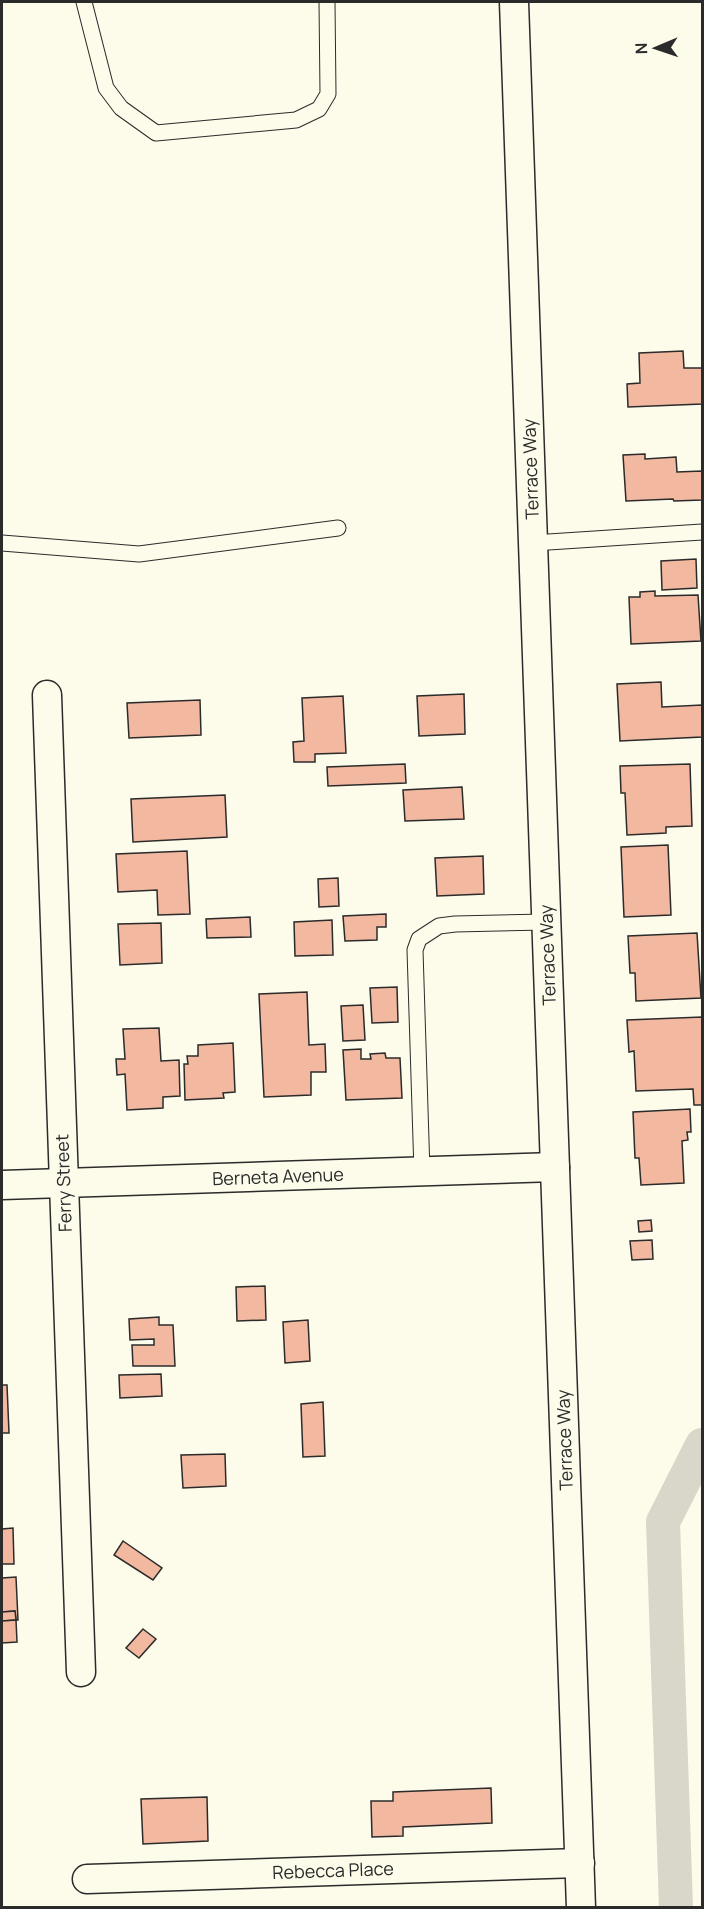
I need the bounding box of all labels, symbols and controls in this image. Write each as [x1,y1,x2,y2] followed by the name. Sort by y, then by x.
[626,18,686,78] north arrow
[630,42,652,55] text: N
[516,418,544,520] street label: Terrace Way
[533,904,561,1006] street label: Terrace Way
[49,1134,77,1232] street label: Ferry Street
[212,1162,344,1190] street label: Berneta Avenue
[550,1389,578,1491] street label: Terrace Way
[272,1856,394,1884] street label: Rebecca Place

